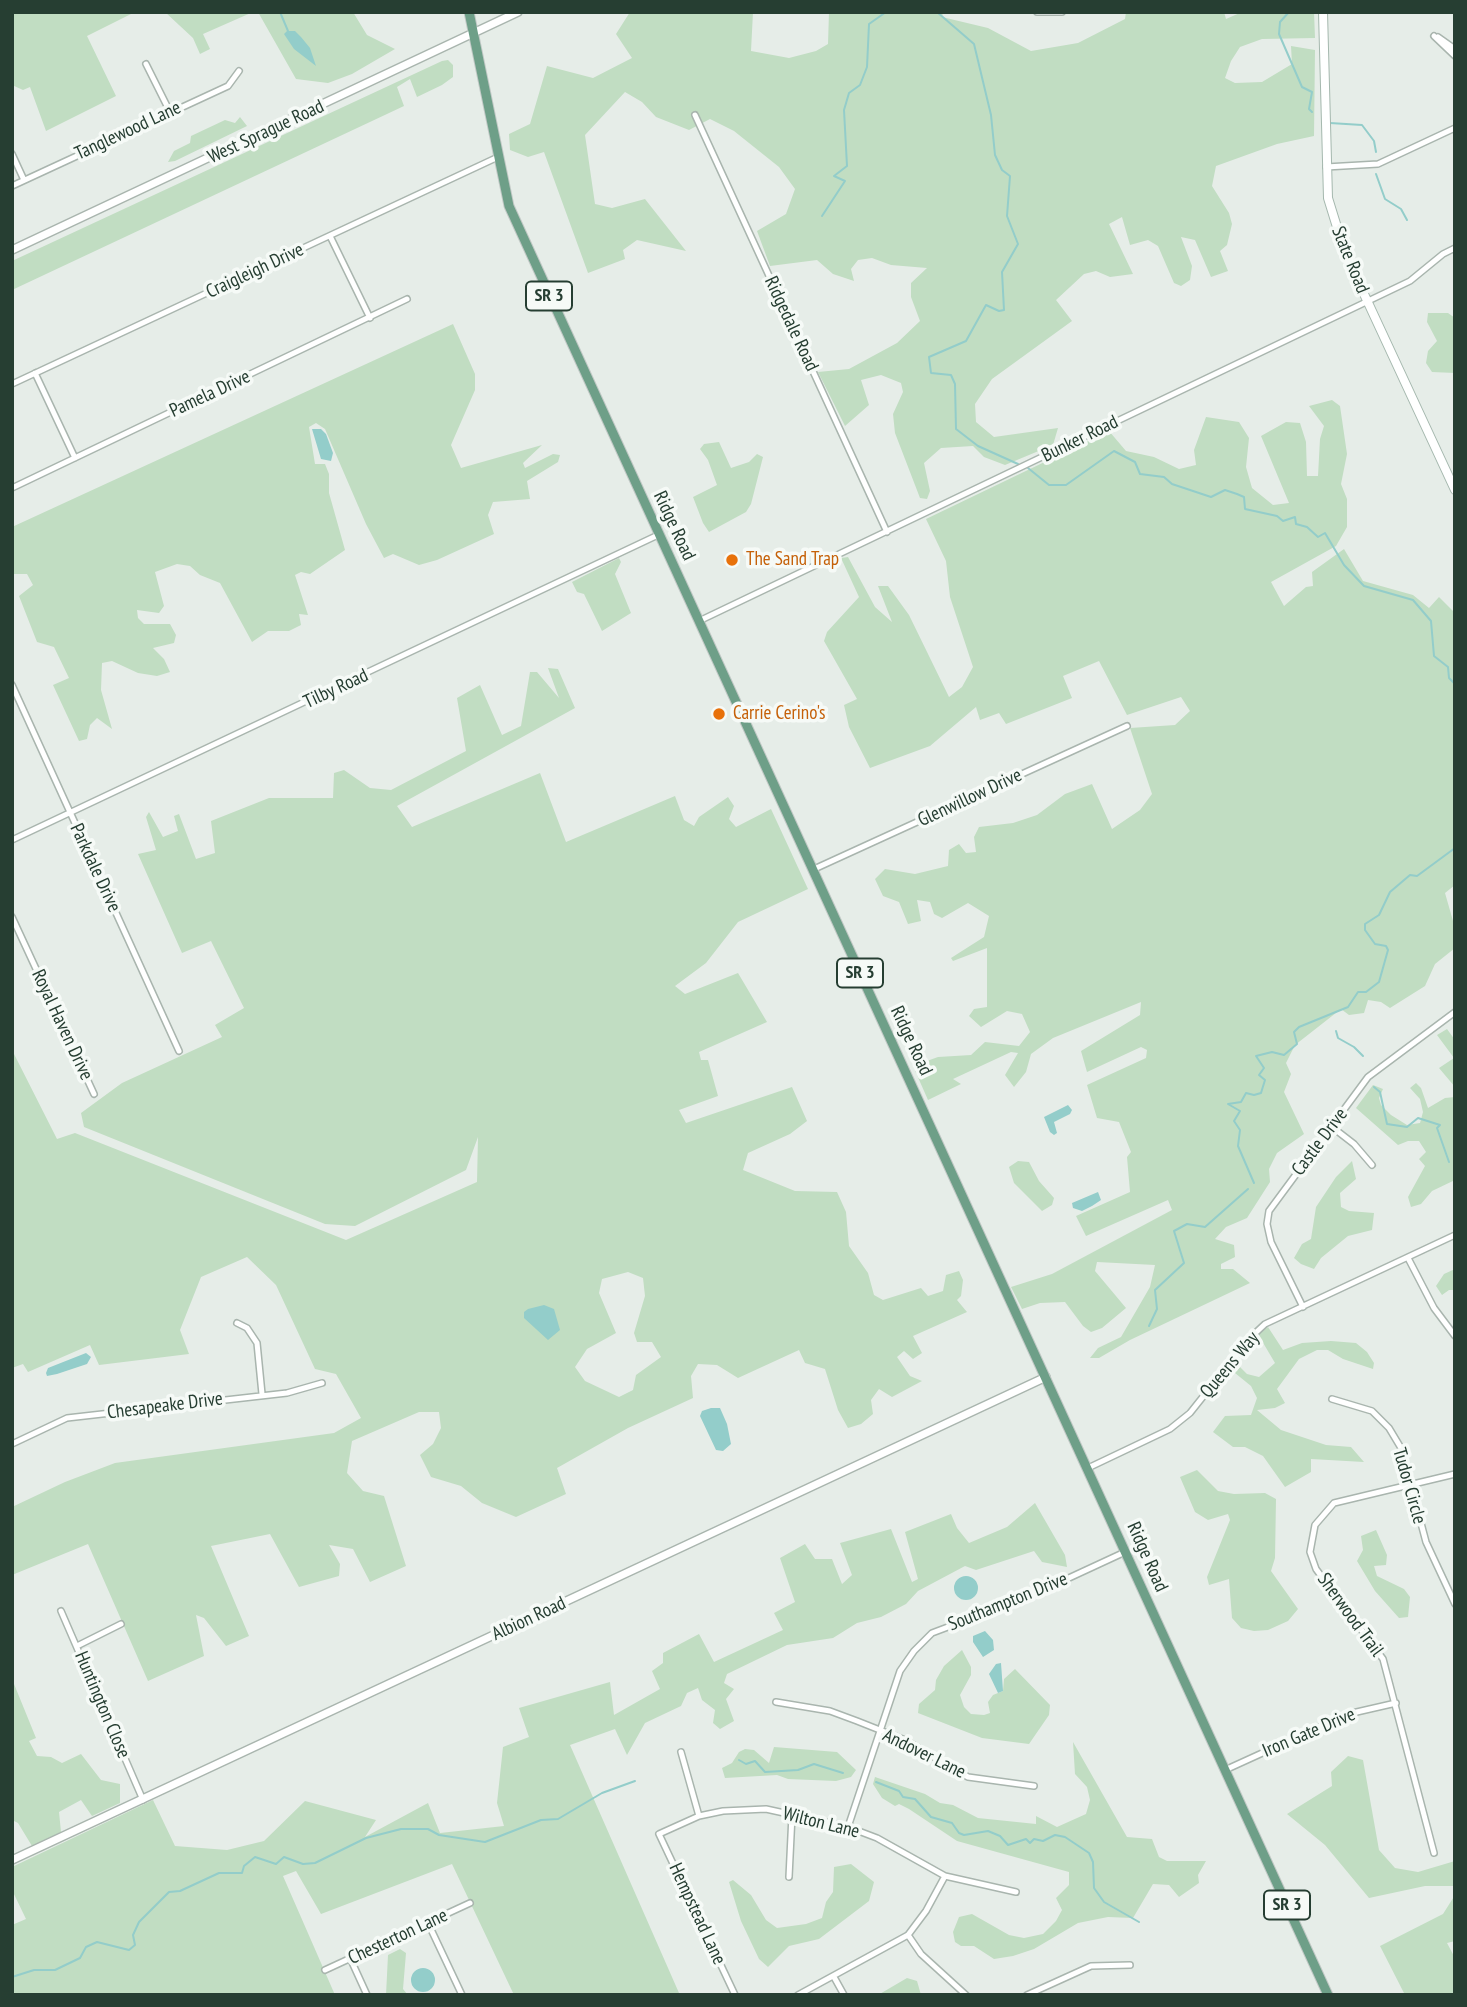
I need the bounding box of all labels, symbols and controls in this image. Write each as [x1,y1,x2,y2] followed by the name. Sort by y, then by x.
[204,95,328,169] street label: West Sprague Road
[71,97,185,165] street label: Tanglewood Lane
[1326,223,1374,297] street label: State Road
[203,238,307,304] street label: Craigleigh Drive
[759,273,823,375] street label: Ridgedale Road
[526,282,572,310] road number: SR 3
[166,365,254,423] street label: Pamela Drive
[1038,411,1122,467] street label: Bunker Road
[648,488,700,564] street label: Ridge Road
[746,549,839,571] place label: The Sand Trap
[724,552,740,568] marker: The Sand Trap
[300,664,372,714] street label: Tilby Road
[733,703,825,725] place label: Carrie Cerino's
[711,706,727,722] marker: Carrie Cerino's
[914,764,1026,832] street label: Glenwillow Drive
[65,820,125,916] street label: Parkdale Drive
[837,958,883,988] road number: SR 3
[26,966,98,1084] street label: Royal Haven Drive
[885,1003,937,1079] street label: Ridge Road
[1287,1104,1353,1180] street label: Castle Drive
[1196,1327,1264,1403] street label: Queens Way
[106,1388,224,1424] street label: Chesapeake Drive
[1387,1445,1431,1527] street label: Tudor Circle
[1122,1519,1172,1595] street label: Ridge Road
[945,1568,1071,1636] street label: Southampton Drive
[1312,1569,1388,1661] street label: Sherwood Trail
[488,1592,570,1646] street label: Albion Road
[69,1648,135,1762] street label: Huntington Close
[1259,1703,1359,1763] street label: Iron Gate Drive
[879,1724,969,1784] street label: Andover Lane
[780,1802,862,1844] street label: Wilton Lane
[664,1860,730,1968] street label: Hempstead Lane
[1264,1891,1310,1920] road number: SR 3
[345,1904,451,1970] street label: Chesterton Lane

